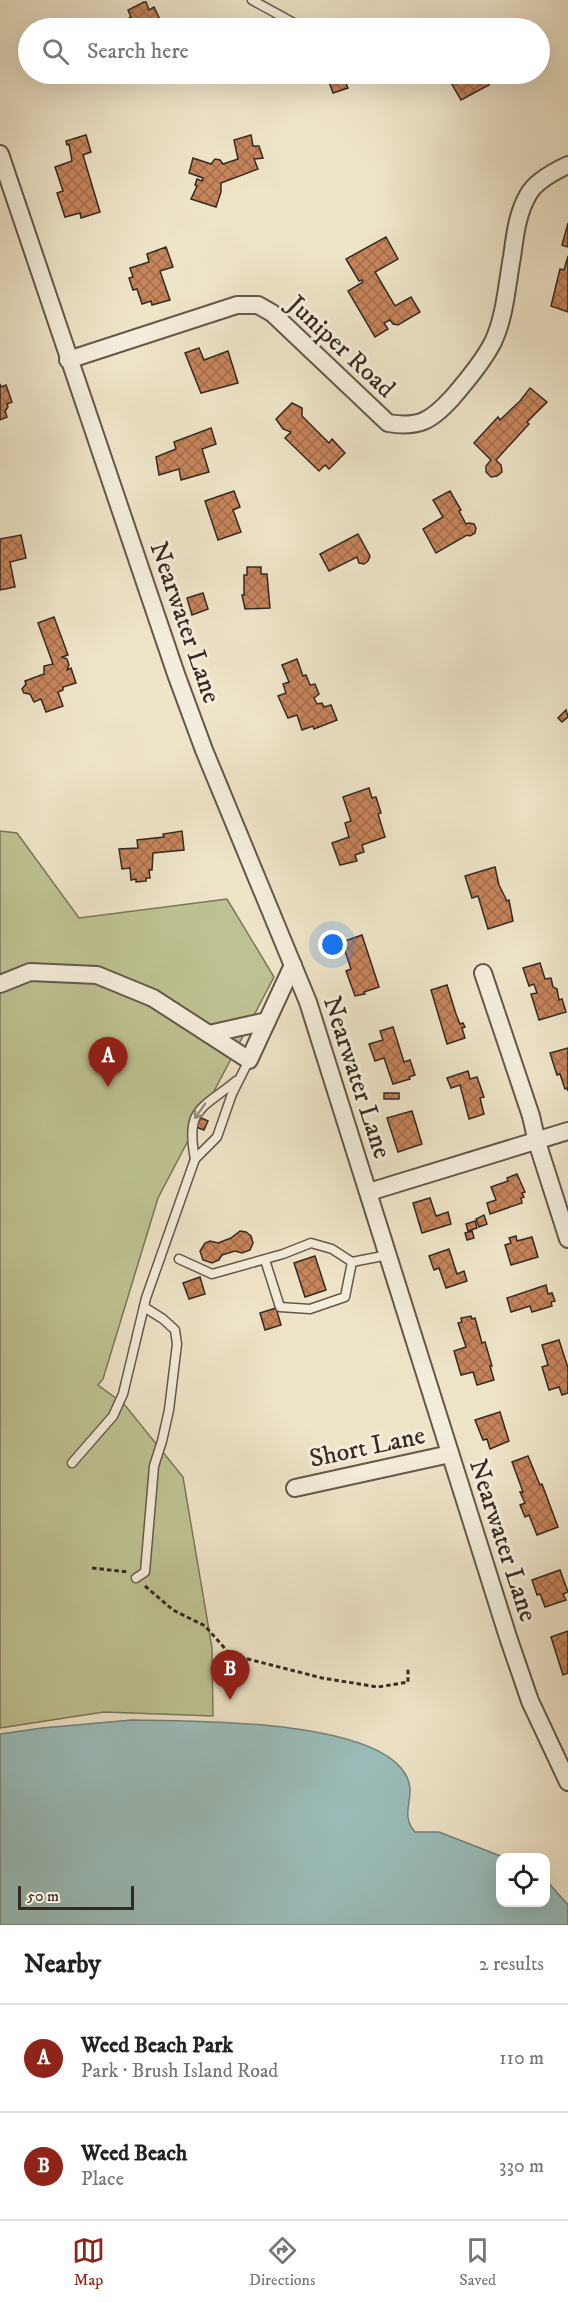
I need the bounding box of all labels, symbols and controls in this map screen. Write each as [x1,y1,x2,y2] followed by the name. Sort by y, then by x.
[18,18,550,84] search box
[39,35,72,68] icon: search
[87,38,189,65] text: Search here
[279,287,402,405] street label: Juniper Road
[142,537,228,708] street label: Nearwater Lane
[318,930,347,959] your location
[315,992,398,1163] street label: Nearwater Lane
[88,1038,128,1087] pin: A
[194,1102,206,1118] one-way arrow
[306,1419,428,1476] street label: Short Lane
[461,1455,544,1626] street label: Nearwater Lane
[210,1650,250,1700] pin: B
[496,1853,550,1907] map controls
[496,1853,550,1907] button: locate
[18,1883,134,1910] scale bar
[27,1886,59,1906] text: 50 m
[24,1948,101,1981] text: Nearby
[479,1952,544,1977] text: 2 results
[81,2032,233,2059] text: Weed Beach Park
[37,2046,50,2071] text: A
[499,2046,544,2071] text: 110 m
[81,2059,278,2084] text: Park · Brush Island Road
[81,2140,187,2167] text: Weed Beach
[37,2154,50,2179] text: B
[499,2154,544,2179] text: 330 m
[81,2167,124,2192] text: Place
[72,2234,105,2290] tab: Map
[249,2234,315,2290] tab: Directions
[459,2234,496,2290] tab: Saved

